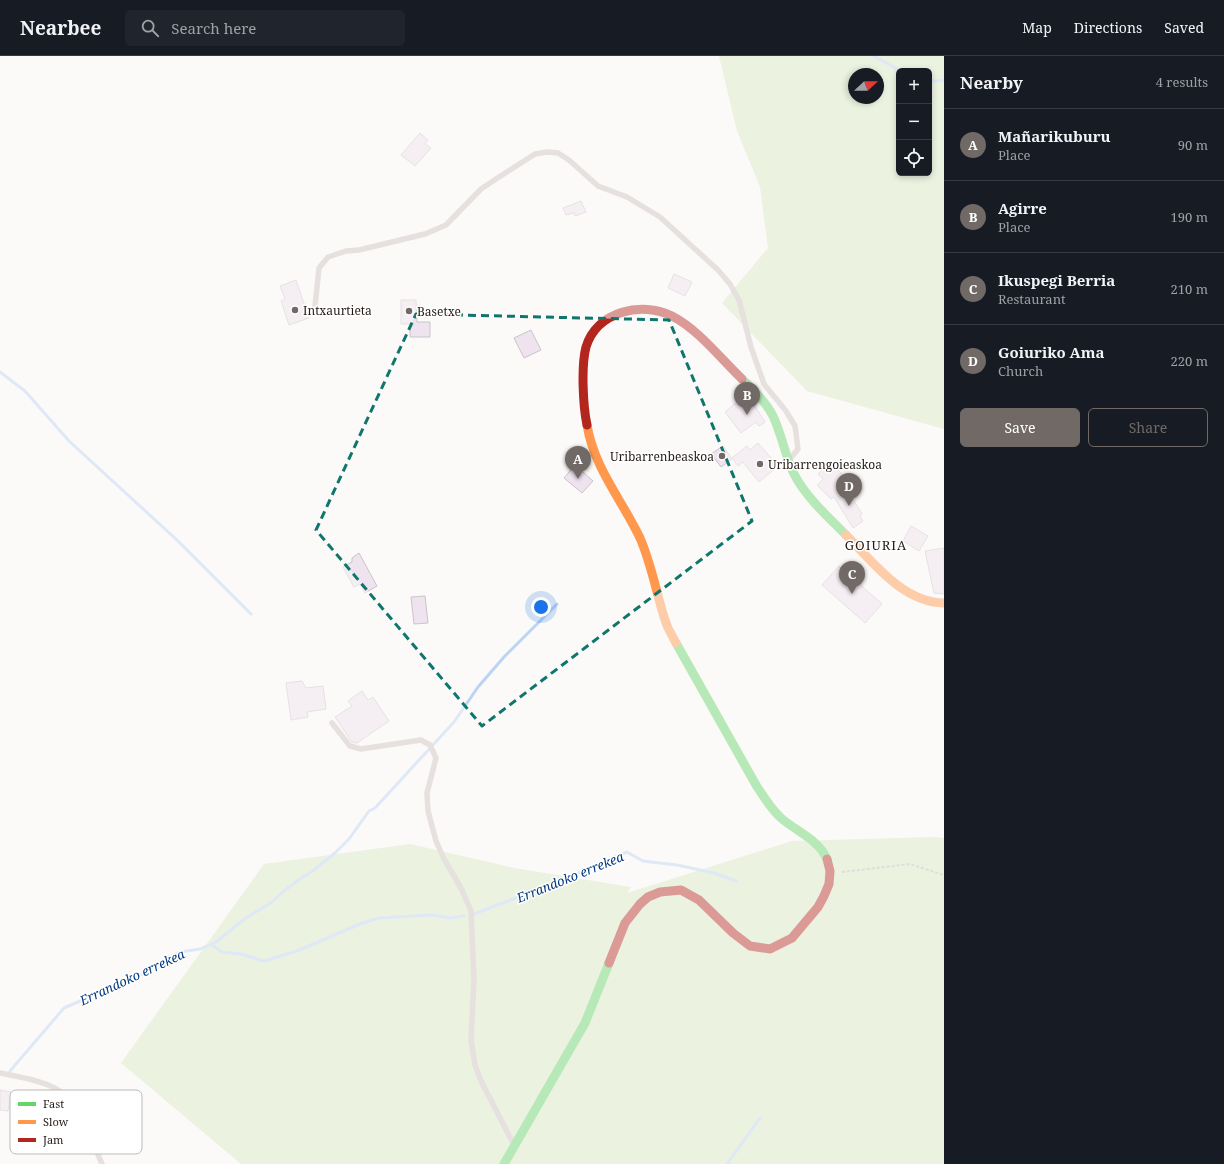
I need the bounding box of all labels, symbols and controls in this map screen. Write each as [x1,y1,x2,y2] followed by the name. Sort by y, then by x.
[125,10,405,46] search box
[20,15,101,41] text: Nearbee
[139,17,161,39] icon: search
[171,18,256,38] text: Search here
[1022,18,1052,37] text: Map
[1074,18,1142,37] text: Directions
[1164,18,1204,37] text: Saved
[848,68,884,104] north arrow
[896,68,932,176] map controls
[896,68,932,104] button: +
[960,71,1023,94] text: Nearby
[1156,73,1208,91] text: 4 results
[896,104,932,140] button: −
[998,126,1111,146] text: Mañarikuburu
[968,136,978,154] text: A
[1178,136,1208,154] text: 90 m
[896,140,932,176] button: locate
[998,146,1031,164] text: Place
[998,198,1047,218] text: Agirre
[969,208,977,226] text: B
[1171,208,1208,226] text: 190 m
[998,218,1031,236] text: Place
[998,270,1115,290] text: Ikuspegi Berria
[969,280,977,298] text: C
[1171,280,1208,298] text: 210 m
[998,290,1066,308] text: Restaurant
[303,302,372,319] place label: Intxaurtieta
[417,303,461,320] place label: Basetxe
[290,305,300,315] marker: Intxaurtieta
[404,306,414,316] marker: Basetxe
[998,342,1105,362] text: Goiuriko Ama
[968,352,978,370] text: D
[1171,352,1208,370] text: 220 m
[998,362,1043,380] text: Church
[734,382,760,415] pin: B
[960,408,1080,447] button: Save
[1088,408,1208,447] button: Share
[565,446,591,479] pin: A
[610,448,714,465] place label: Uribarrenbeaskoa
[717,451,727,461] marker: Uribarrenbeaskoa
[768,456,882,473] place label: Uribarrengoieaskoa
[755,459,765,469] marker: Uribarrengoieaskoa
[836,473,862,506] pin: D
[845,536,907,554] district label: GOIURIA
[839,561,865,594] pin: C
[531,597,551,617] your location
[513,847,627,907] water label: Errandoko errekea
[76,945,188,1010] water label: Errandoko errekea
[10,1090,142,1154] legend
[43,1096,64,1111] text: Fast
[43,1114,69,1129] text: Slow
[42,1132,64,1147] text: Jam

